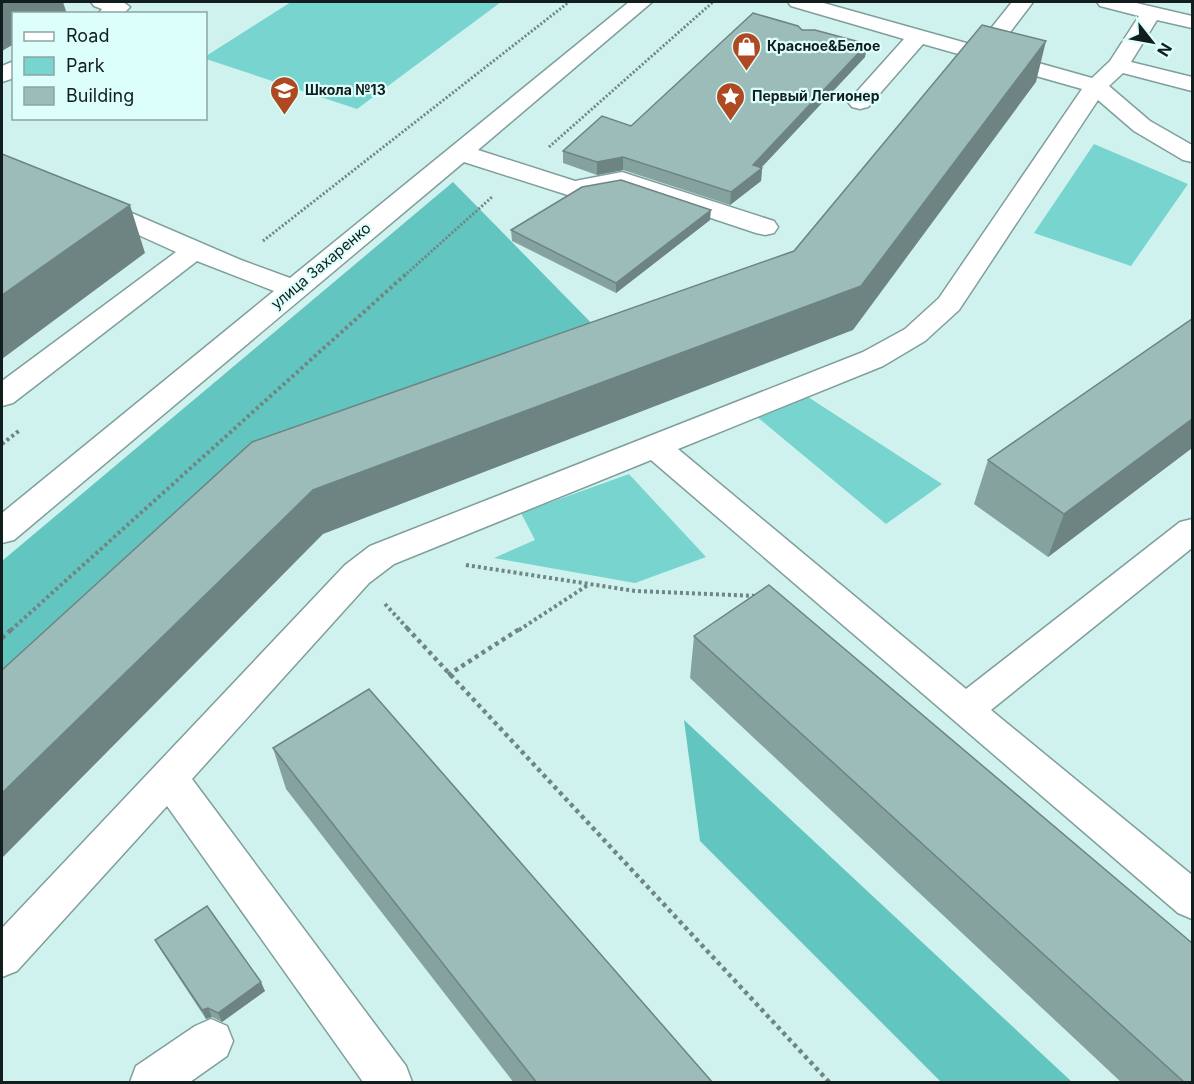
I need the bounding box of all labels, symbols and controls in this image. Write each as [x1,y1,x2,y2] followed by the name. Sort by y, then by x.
[12,12,207,120] legend
[1122,12,1182,72] north arrow
[66,25,109,46] text: Road
[730,30,762,72] shop icon: Красное&Белое
[767,37,880,54] place label: Красное&Белое
[1153,39,1177,60] text: N
[66,55,105,76] text: Park
[268,74,300,116] school or university icon: Школа №13
[715,80,747,122] place icon: Первый Легионер
[305,81,386,98] place label: Школа №13
[66,85,134,106] text: Building
[752,87,880,104] place label: Первый Легионер
[267,218,375,313] street label: улица Захаренко

